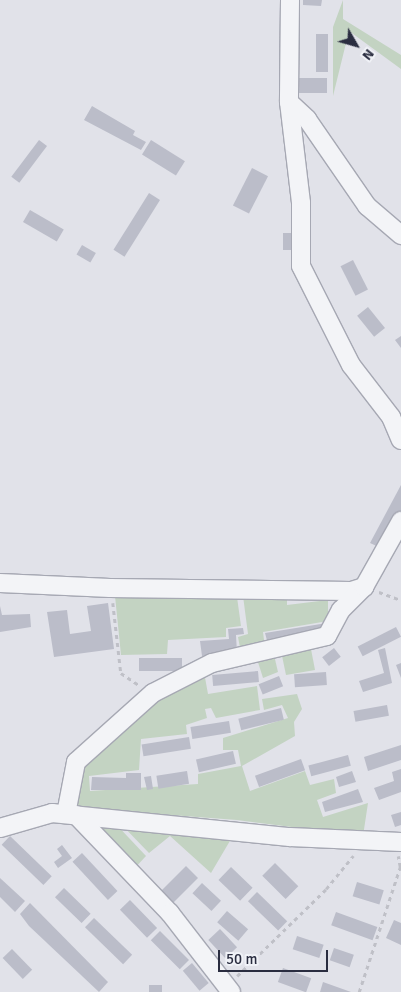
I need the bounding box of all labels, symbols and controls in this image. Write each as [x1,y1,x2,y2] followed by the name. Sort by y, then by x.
[331,20,381,70] north arrow
[359,45,378,64] text: N
[221,940,331,972] scale bar
[226,950,257,968] text: 50 m

